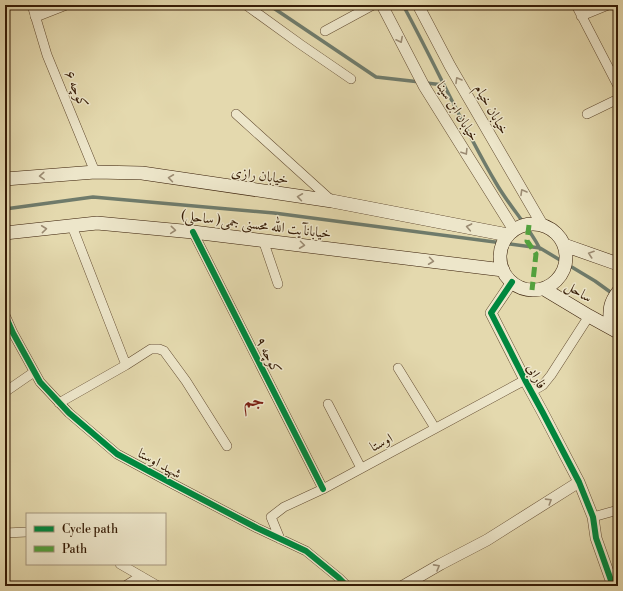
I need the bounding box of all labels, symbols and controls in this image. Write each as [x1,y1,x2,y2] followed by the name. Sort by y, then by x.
[395,35,403,43] one-way arrow
[60,68,92,111] street label: کوچه ۶
[455,77,462,84] one-way arrow
[432,78,483,145] street label: خیابان ابن سینا
[467,81,513,139] street label: خیابان خیام
[461,148,468,155] one-way arrow
[230,163,290,189] street label: خیابان رازی
[39,172,45,181] one-way arrow
[168,174,175,183] one-way arrow
[521,189,528,196] one-way arrow
[297,193,303,202] one-way arrow
[180,204,332,243] street label: خیابانآیت الله محسنی جمی( ساحلی)
[466,224,472,232] one-way arrow
[41,225,47,234] one-way arrow
[170,226,176,235] one-way arrow
[299,240,305,249] one-way arrow
[588,251,595,259] one-way arrow
[428,256,434,265] one-way arrow
[561,277,595,308] street label: ساحل
[251,334,285,377] street label: کوچه ۹
[522,361,550,392] street label: فارابی
[243,389,265,417] district label: جم
[367,429,396,456] street label: اوستا
[134,445,185,483] street label: شهید اوستا
[545,498,552,506] one-way arrow
[26,513,166,565] legend
[62,522,118,537] text: Cycle path
[62,542,87,557] text: Path
[433,564,440,571] one-way arrow

